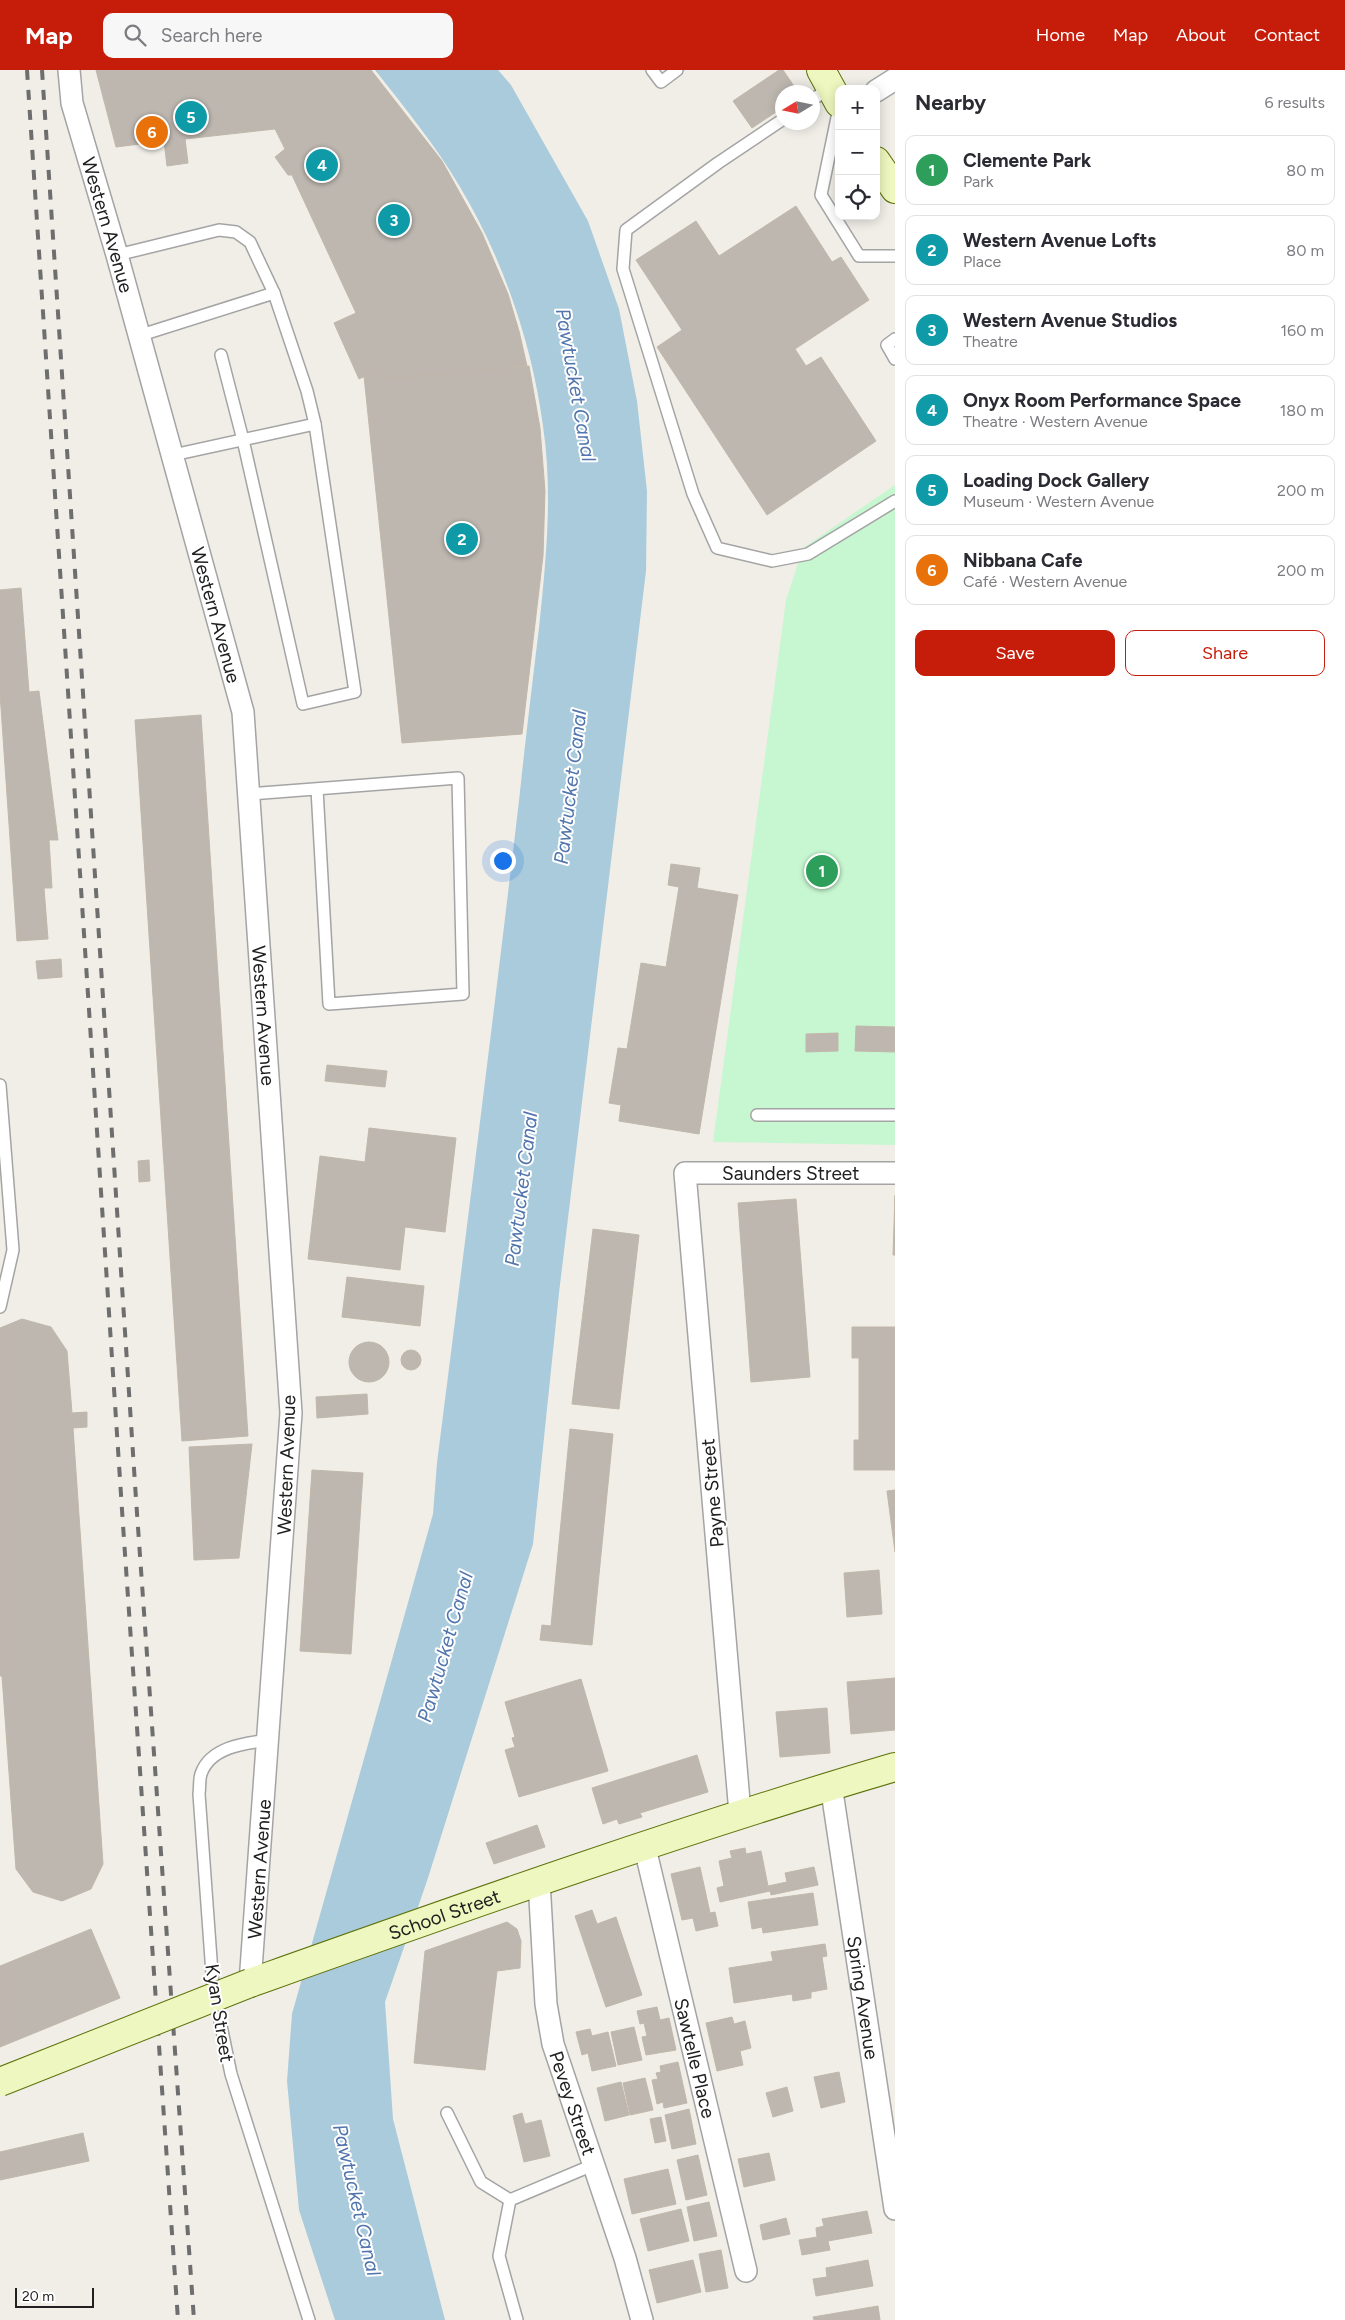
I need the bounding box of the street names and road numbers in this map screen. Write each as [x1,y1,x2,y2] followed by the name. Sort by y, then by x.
[77,154,138,295] street label: Western Avenue
[186,544,245,686] street label: Western Avenue
[247,945,280,1086] street label: Western Avenue
[722,1162,859,1185] street label: Saunders Street
[273,1395,300,1535] street label: Western Avenue
[696,1438,729,1548] street label: Payne Street
[243,1798,276,1940] street label: Western Avenue
[385,1885,503,1945] street label: School Street
[842,1934,883,2061] street label: Spring Avenue
[200,1962,239,2064] street label: Kyan Street
[669,1996,720,2120] street label: Sawtelle Place
[544,2048,601,2158] street label: Pevey Street

